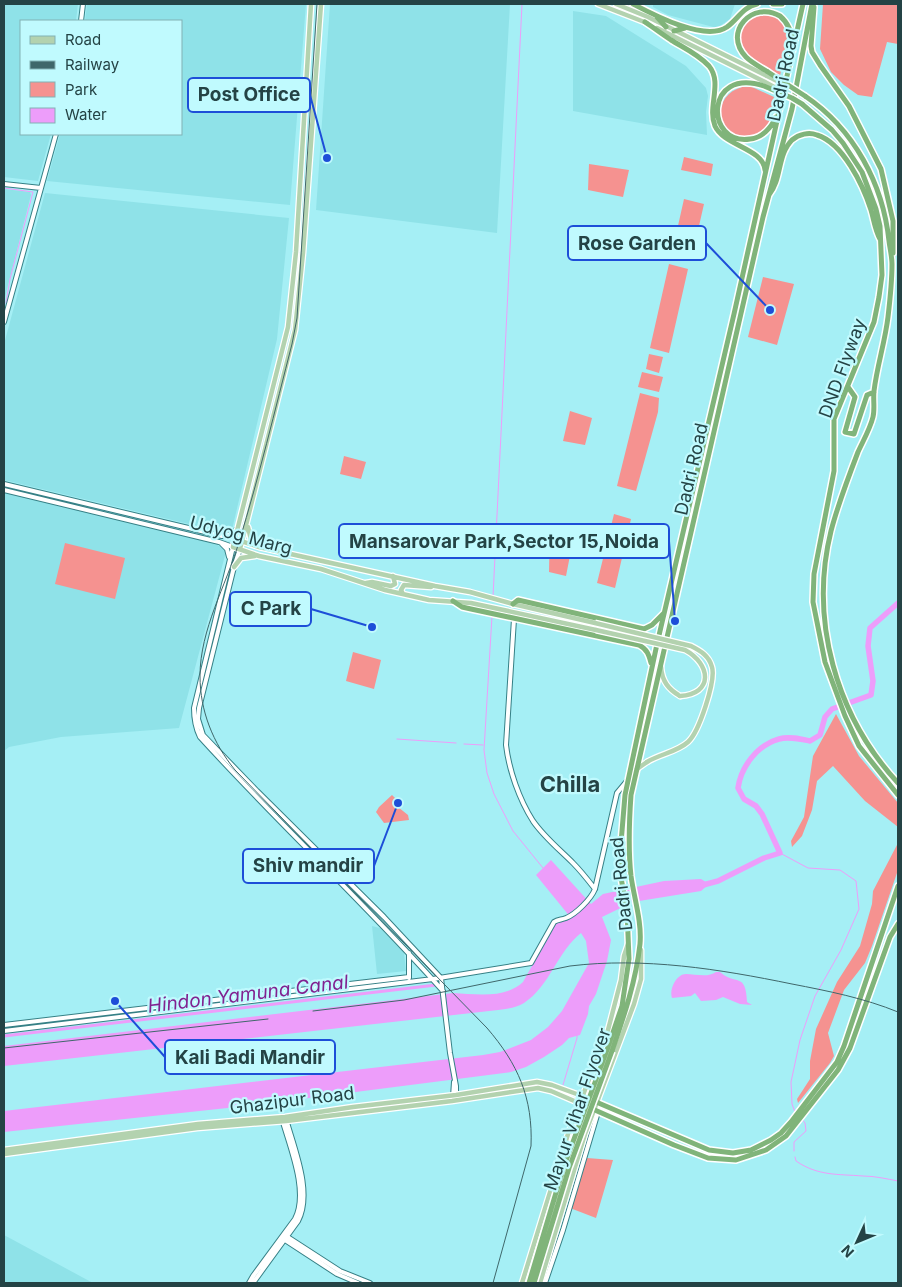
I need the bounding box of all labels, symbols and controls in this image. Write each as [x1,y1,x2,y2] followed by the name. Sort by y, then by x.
[20,20,182,135] legend
[763,27,803,123] street label: Dadri Road
[65,30,101,49] text: Road
[65,55,120,74] text: Railway
[188,78,310,112] callout: Post Office
[65,80,98,99] text: Park
[198,83,300,106] text: Post Office
[65,105,107,124] text: Water
[568,226,706,260] callout: Rose Garden
[578,232,696,255] text: Rose Garden
[814,315,870,421] street label: DND Flyway
[670,421,712,517] street label: Dadri Road
[188,511,294,559] street label: Udyog Marg
[339,524,669,558] callout: Mansarovar Park,Sector 15,Noida
[349,530,659,553] text: Mansarovar Park,Sector 15,Noida
[230,592,311,626] callout: C Park
[241,597,301,620] text: C Park
[540,771,600,797] district label: Chilla
[606,836,636,932] street label: Dadri Road
[243,849,374,883] callout: Shiv mandir
[253,854,363,877] text: Shiv mandir
[146,970,350,1018] water label: Hindon Yamuna Canal
[539,1025,615,1193] street label: Mayur Vihar Flyover
[165,1040,335,1074] callout: Kali Badi Mandir
[175,1046,325,1069] text: Kali Badi Mandir
[228,1082,356,1118] street label: Ghazipur Road
[832,1217,882,1267] north arrow
[837,1242,857,1261] text: N

